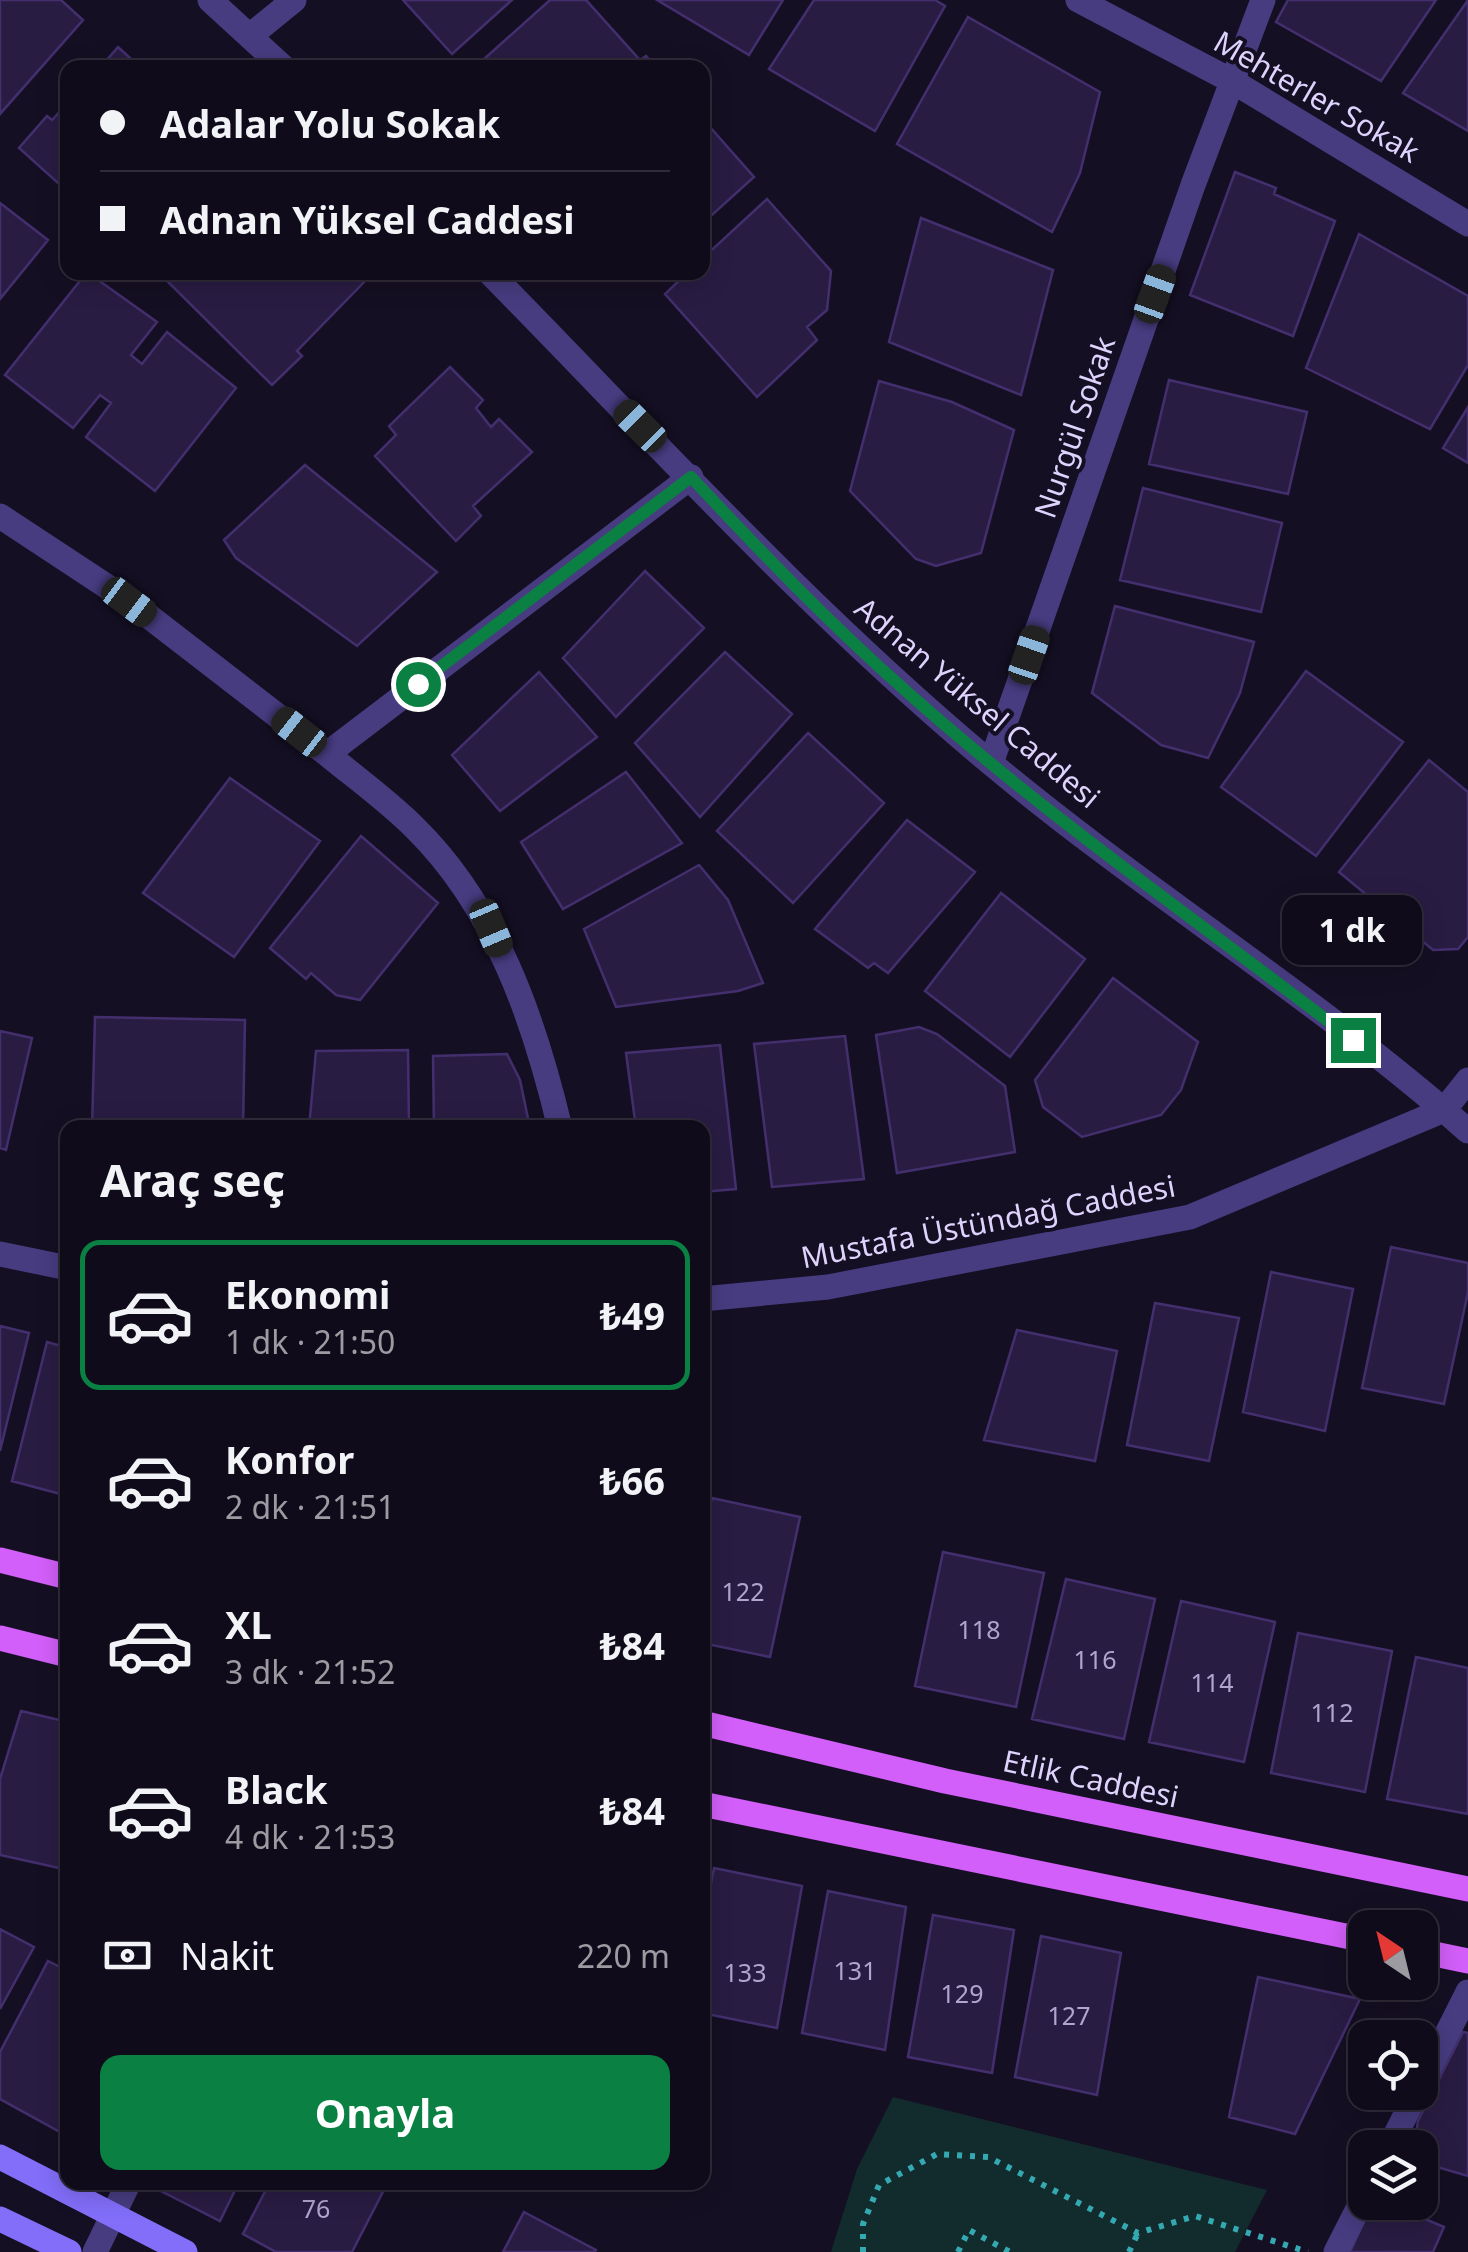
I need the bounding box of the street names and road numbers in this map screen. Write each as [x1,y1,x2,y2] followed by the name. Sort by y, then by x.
[1207,20,1427,172] street label: Mehterler Sokak
[1024,331,1124,523] street label: Nurgül Sokak
[847,587,1109,817] street label: Adnan Yüksel Caddesi
[797,1165,1179,1277] street label: Mustafa Üstündağ Caddesi
[999,1739,1183,1817] street label: Etlik Caddesi

